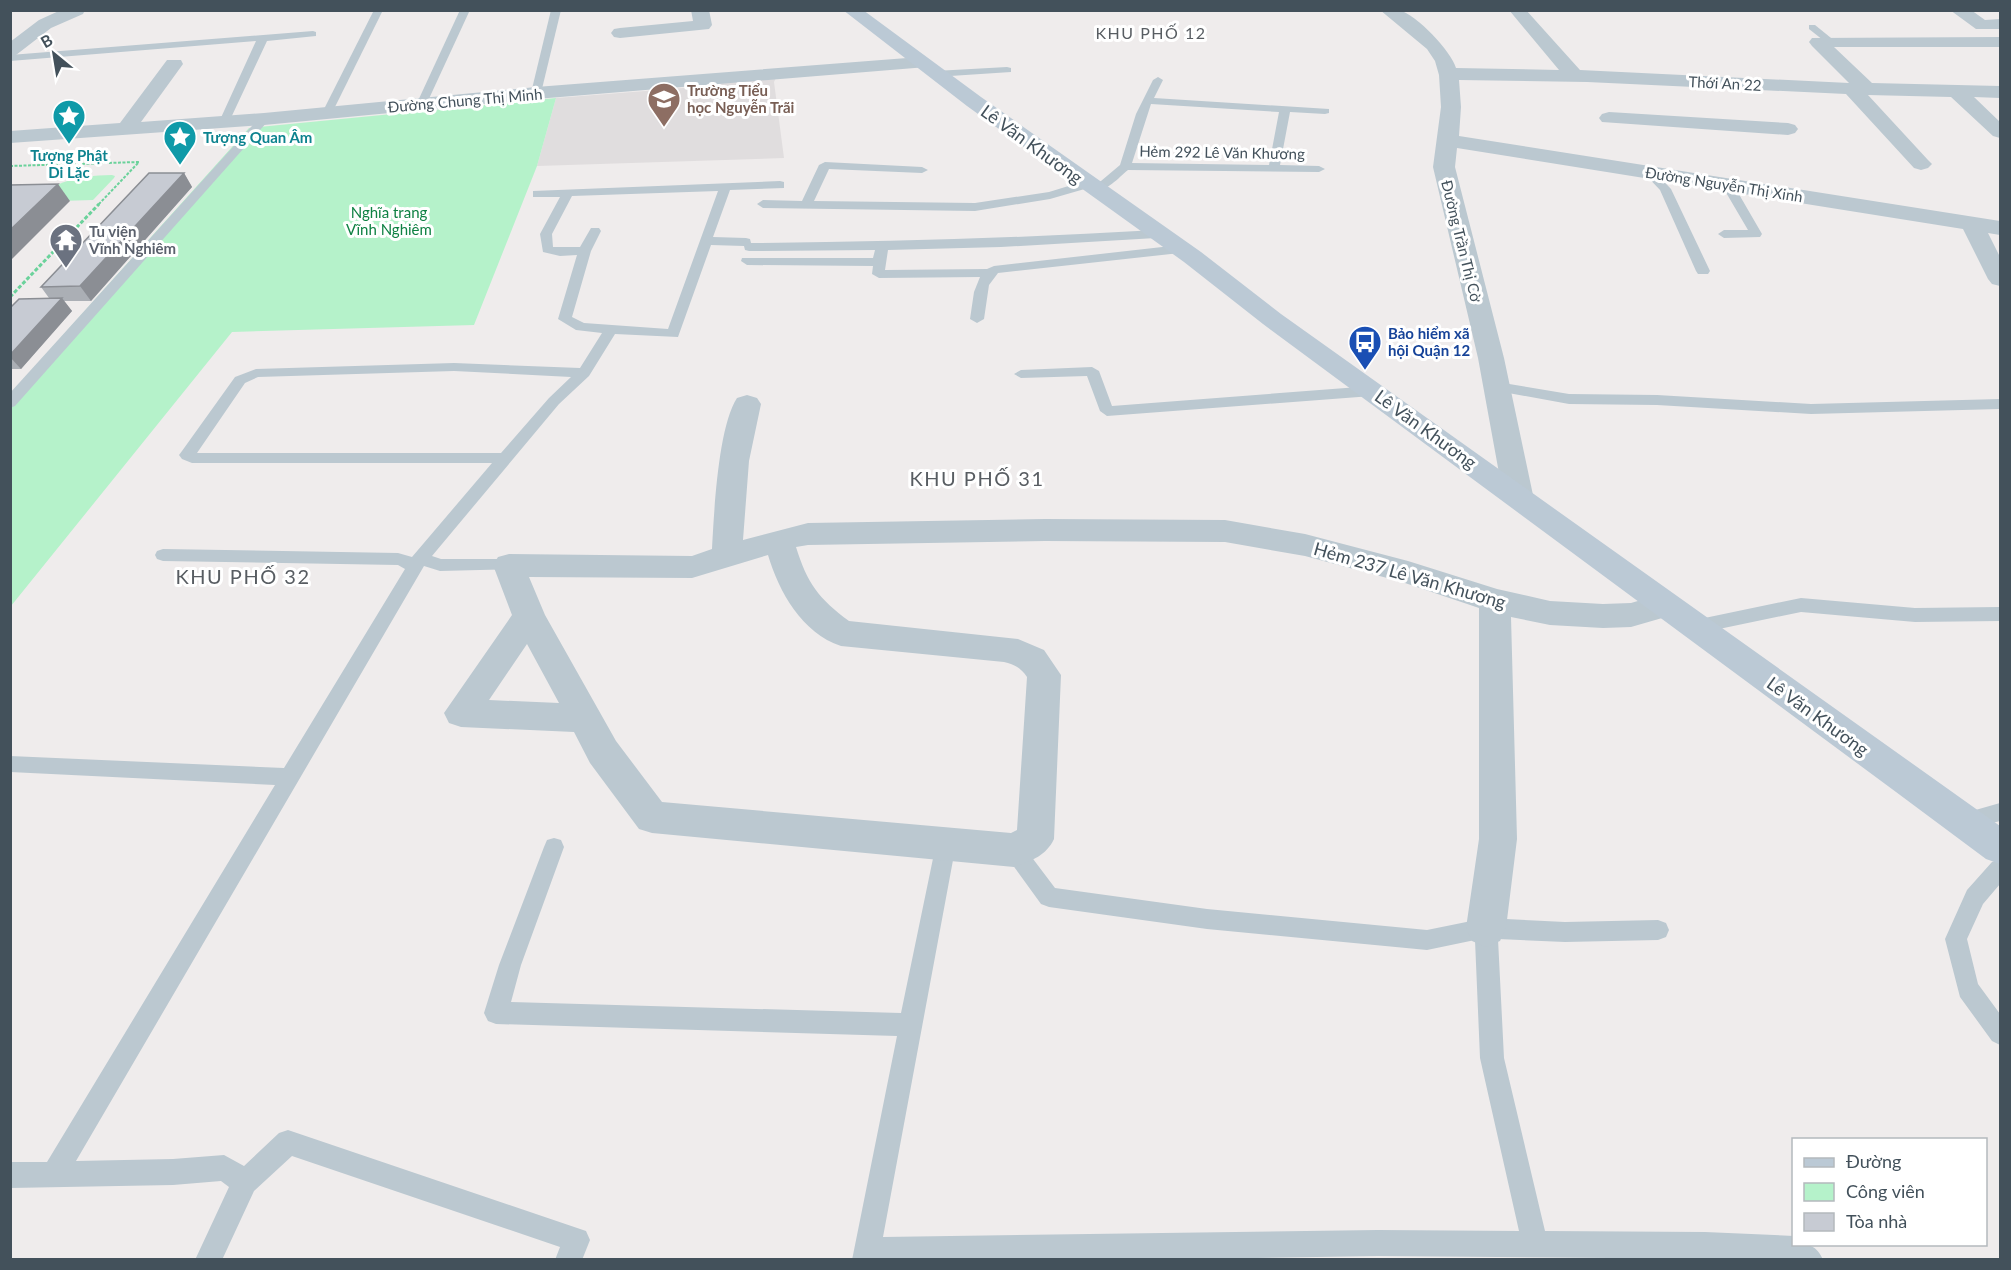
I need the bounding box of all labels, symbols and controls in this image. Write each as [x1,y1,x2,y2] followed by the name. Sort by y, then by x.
[1096,23,1206,42] district label: KHU PHỐ 12
[24,24,84,84] north arrow
[37,30,56,51] text: B
[1688,72,1762,94] street label: Thới An 22
[646,81,682,128] school or university icon: Trường Tiểu học Nguyễn Trãi
[687,81,795,116] place label: Trường Tiểu học Nguyễn Trãi
[387,84,543,116] street label: Đường Chung Thị Minh
[51,98,87,145] place icon: Tượng Phật Di Lặc
[977,100,1087,188] street label: Lê Văn Khương
[162,119,198,166] place icon: Tượng Quan Âm
[203,128,312,146] place label: Tượng Quan Âm
[1139,142,1305,162] street label: Hẻm 292 Lê Văn Khương
[30,146,108,181] place label: Tượng Phật Di Lặc
[1644,163,1804,205] street label: Đường Nguyễn Thị Xinh
[1438,178,1486,305] street label: Đường Trần Thị Cờ
[346,203,432,238] park label: Nghĩa trang Vĩnh Nghiêm
[48,222,84,269] temple icon: Tu viện Vĩnh Nghiêm
[88,222,176,257] place label: Tu viện Vĩnh Nghiêm
[1347,324,1383,371] bus stop icon: Bảo hiểm xã hội Quận 12
[1388,324,1470,359] place label: Bảo hiểm xã hội Quận 12
[1371,385,1481,473] street label: Lê Văn Khương
[910,466,1044,490] district label: KHU PHỐ 31
[1311,537,1509,613] street label: Hẻm 237 Lê Văn Khương
[176,564,310,588] district label: KHU PHỐ 32
[1763,672,1873,760] street label: Lê Văn Khương
[1792,1138,1987,1246] legend
[1846,1150,1901,1172] text: Đường
[1846,1180,1925,1202] text: Công viên
[1846,1210,1907,1232] text: Tòa nhà

